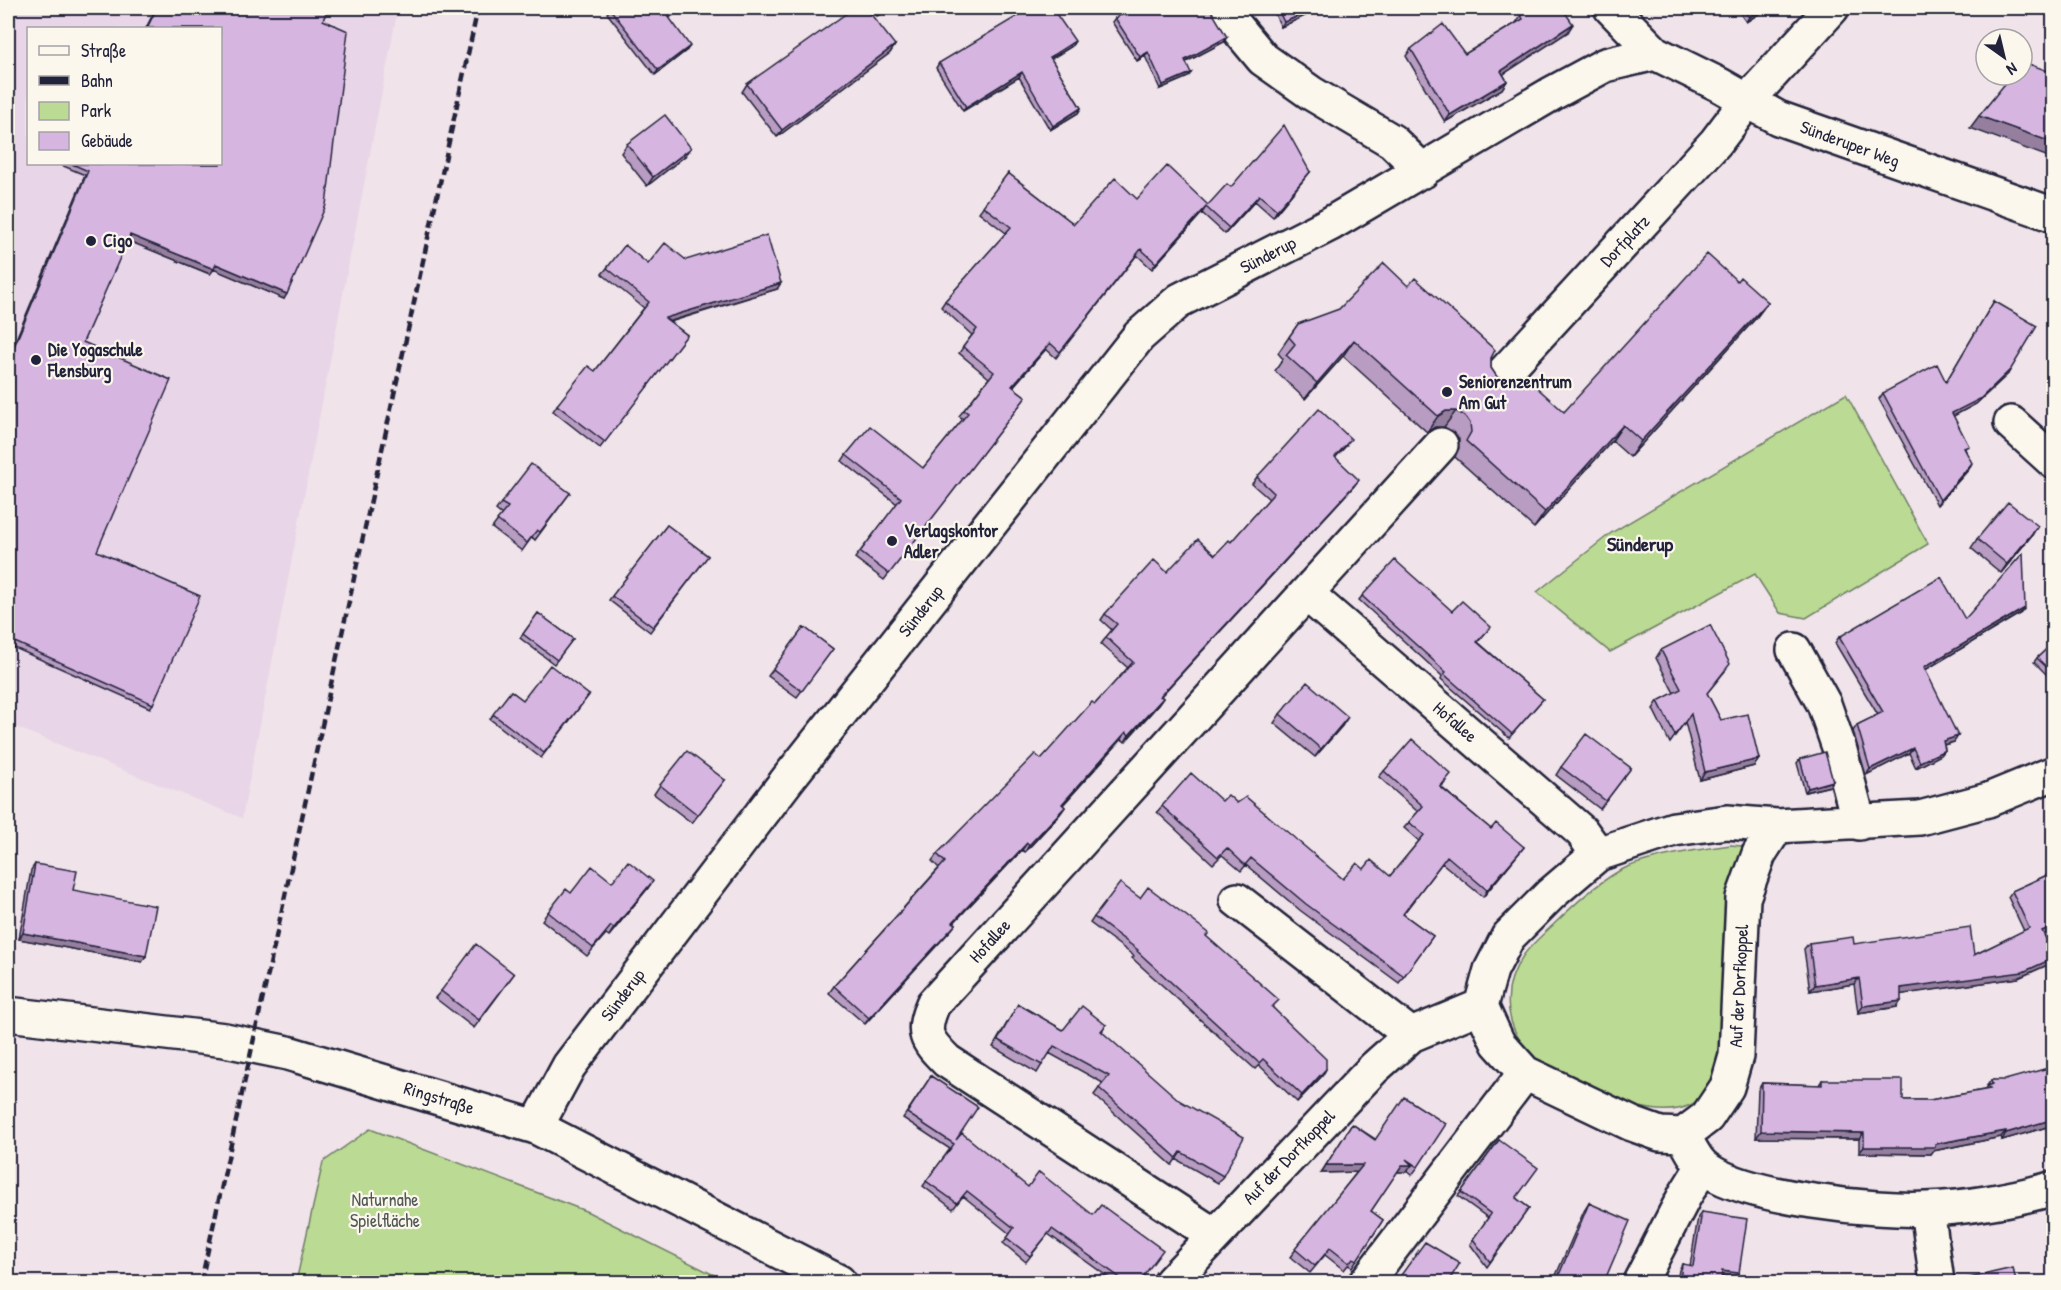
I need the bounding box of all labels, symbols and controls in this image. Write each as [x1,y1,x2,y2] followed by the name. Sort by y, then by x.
[27,27,222,165] legend
[1974,27,2034,87] north arrow
[81,38,126,63] text: Straße
[2002,58,2022,81] text: N
[81,68,113,93] text: Bahn
[81,98,112,123] text: Park
[1797,114,1903,173] street label: Sünderuper Weg
[81,128,133,153] text: Gebäude
[1594,209,1655,272] street label: Dorfplatz
[103,228,133,254] place label: Cigo
[1236,230,1300,279] street label: Sünderup
[84,234,98,248] marker: Cigo
[47,337,144,384] place label: Die Yogaschule Flensburg
[29,353,43,367] marker: Die Yogaschule Flensburg
[1459,369,1572,415] place label: Seniorenzentrum Am Gut
[1440,385,1454,399] marker: Seniorenzentrum Am Gut
[904,518,998,564] place label: Verlagskontor Adler
[1607,530,1674,558] district label: Sünderup
[885,534,899,548] marker: Verlagskontor Adler
[892,579,949,642] street label: Sünderup
[1428,695,1483,748] street label: Hofallee
[963,913,1016,968] street label: Hofallee
[1723,924,1754,1048] street label: Auf der Dorfkoppel
[595,963,651,1026] street label: Sünderup
[401,1075,477,1120] street label: Ringstraße
[1237,1104,1341,1210] street label: Auf der Dorfkoppel
[350,1187,420,1233] park label: Naturnahe Spielfläche

